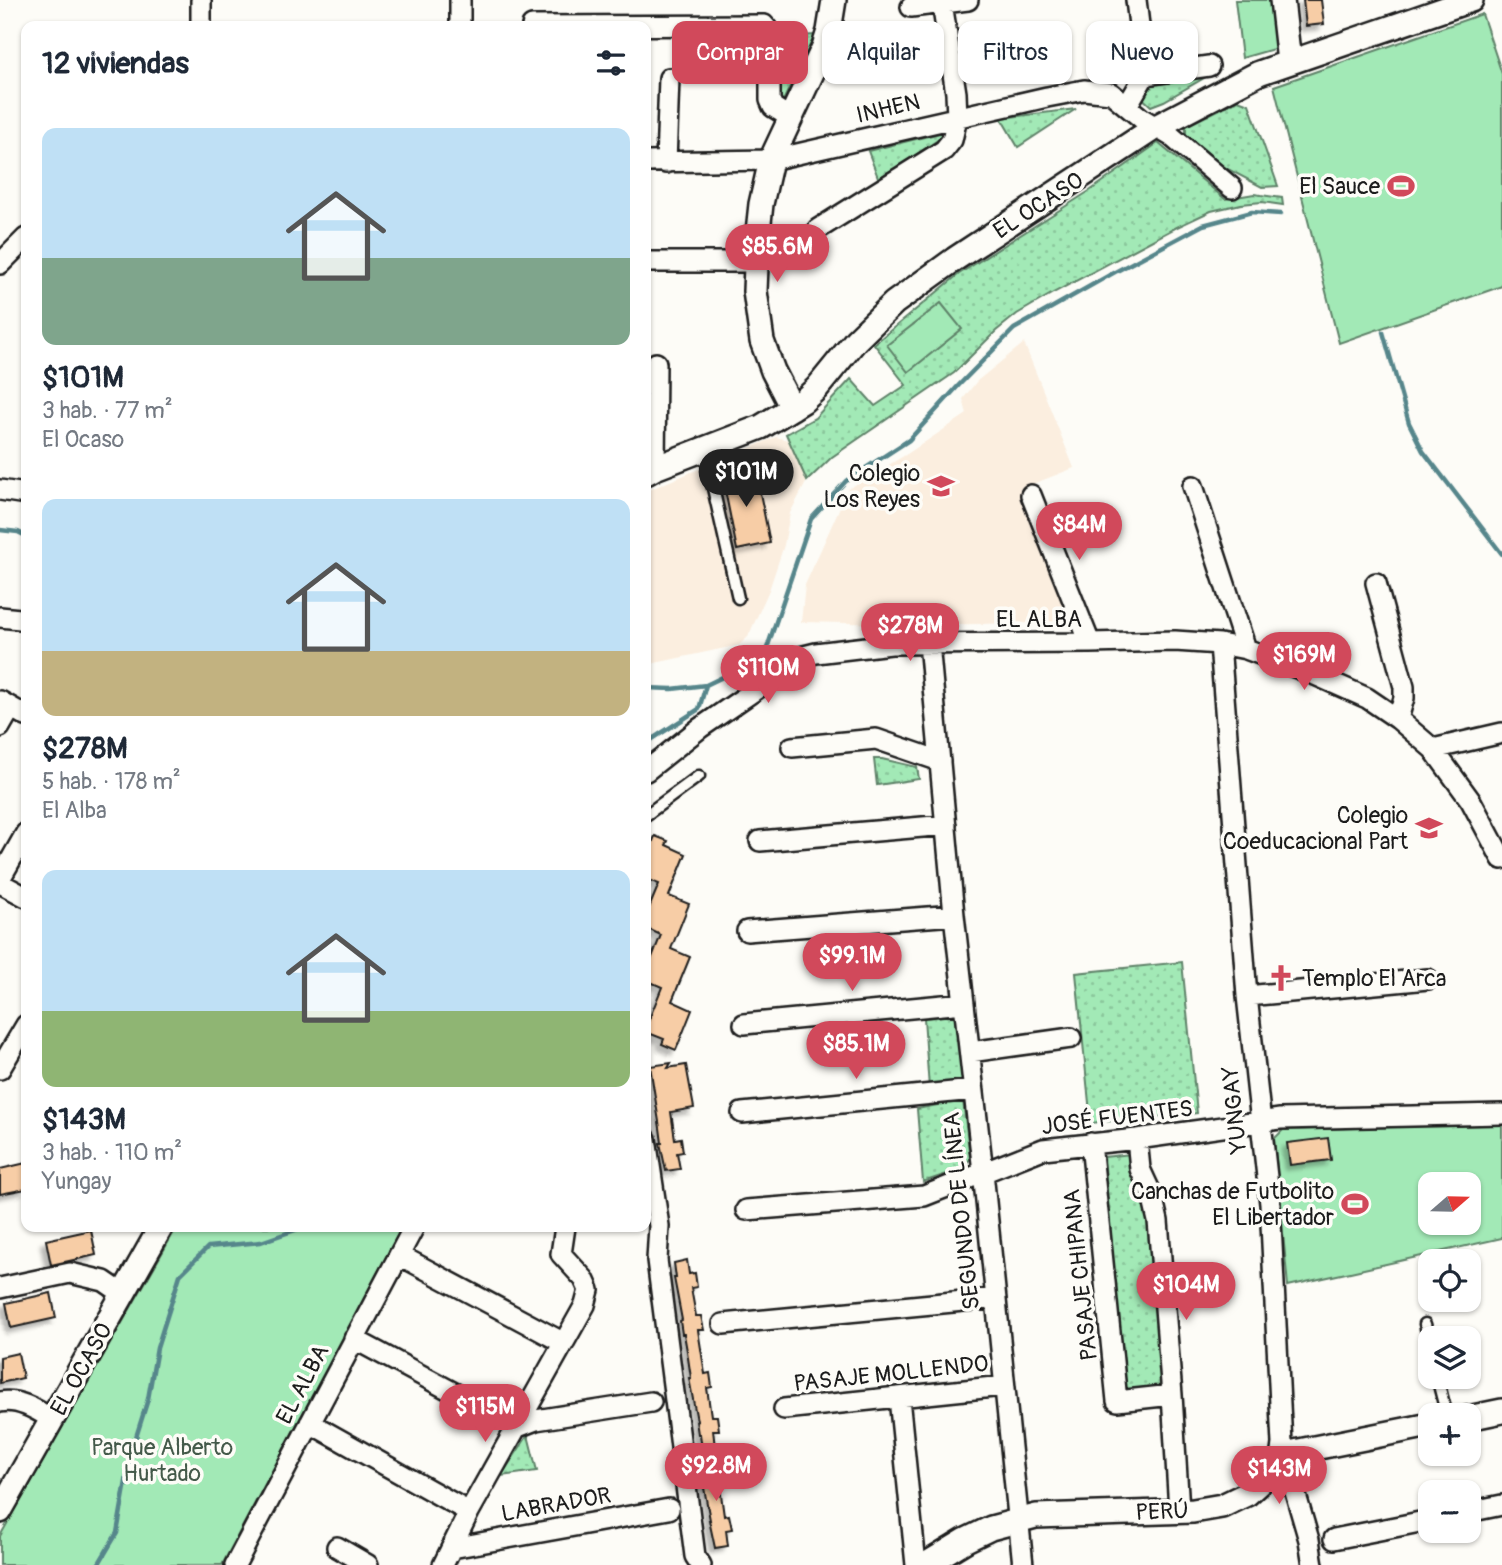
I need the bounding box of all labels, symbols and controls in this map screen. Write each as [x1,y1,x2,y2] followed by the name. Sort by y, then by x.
[672,21,808,84] chip: Comprar
[822,21,944,84] chip: Alquilar
[958,21,1072,84] chip: Filtros
[1086,21,1198,84] chip: Nuevo
[592,44,630,82] icon: filters
[42,45,189,82] text: 12 viviendas
[853,87,923,130] street label: INHEN
[988,166,1089,245] street label: EL OCASO
[1386,171,1416,201] sports icon: El Sauce
[1299,172,1381,201] place label: El Sauce
[273,173,399,299] icon: home
[720,224,834,284] pin: $85.6M
[741,232,813,261] text: $85.6M
[42,359,124,396] text: $101M
[42,396,173,425] text: 3 hab. · 77 m²
[42,425,124,454] text: El Ocaso
[697,449,795,509] pin: $101M
[715,457,777,486] text: $101M
[824,459,920,514] place label: Colegio Los Reyes
[926,471,956,501] school or university icon: Colegio Los Reyes
[1038,503,1120,562] pin: $84M
[1052,510,1106,539] text: $84M
[273,544,399,670] icon: home
[861,604,959,663] pin: $278M
[996,605,1082,634] street label: EL ALBA
[877,611,943,640] text: $278M
[1255,632,1353,692] pin: $169M
[1272,640,1336,669] text: $169M
[719,646,817,705] pin: $110M
[737,653,799,682] text: $110M
[42,730,128,767] text: $278M
[42,767,181,796] text: 5 hab. · 178 m²
[42,796,107,825] text: El Alba
[1223,801,1409,856] place label: Colegio Coeducacional Part
[1414,813,1444,843] school or university icon: Colegio Coeducacional Part
[273,915,399,1041] icon: home
[795,934,909,993] pin: $99.1M
[819,941,885,970] text: $99.1M
[1266,963,1296,993] church icon: Templo El Arca
[1302,964,1447,993] place label: Templo El Arca
[799,1021,913,1081] pin: $85.1M
[822,1029,890,1058] text: $85.1M
[1215,1065,1254,1156] street label: YUNGAY
[1040,1094,1194,1141] street label: JOSÉ FUENTES
[42,1101,126,1138] text: $143M
[937,1111,986,1311] street label: SEGUNDO DE LÍNEA
[42,1138,182,1167] text: 3 hab. · 110 m²
[42,1167,111,1196] text: Yungay
[1418,1172,1480,1236] north arrow
[1418,1172,1481,1543] map controls
[1131,1177,1334,1232] place label: Canchas de Futbolito El Libertador
[1057,1188,1104,1362] street label: PASAJE CHIPANA
[1340,1189,1370,1219] sports icon: Canchas de Futbolito El Libertador
[1418,1249,1481,1312] button: locate
[1137,1262,1235,1322] pin: $104M
[1152,1270,1220,1299] text: $104M
[44,1318,119,1421] street label: EL OCASO
[1418,1326,1481,1389] button: layers
[270,1340,335,1429] street label: EL ALBA
[792,1349,990,1398] street label: PASAJE MOLLENDO
[436,1384,534,1444] pin: $115M
[455,1392,515,1421] text: $115M
[1418,1403,1481,1466] button: +
[91,1433,233,1488] park label: Parque Alberto Hurtado
[659,1444,773,1503] pin: $92.8M
[1230,1446,1328,1506] pin: $143M
[681,1451,751,1480] text: $92.8M
[1247,1454,1311,1483] text: $143M
[1418,1480,1481,1543] button: −
[499,1481,613,1528] street label: LABRADOR
[1135,1496,1189,1527] street label: PERÚ

